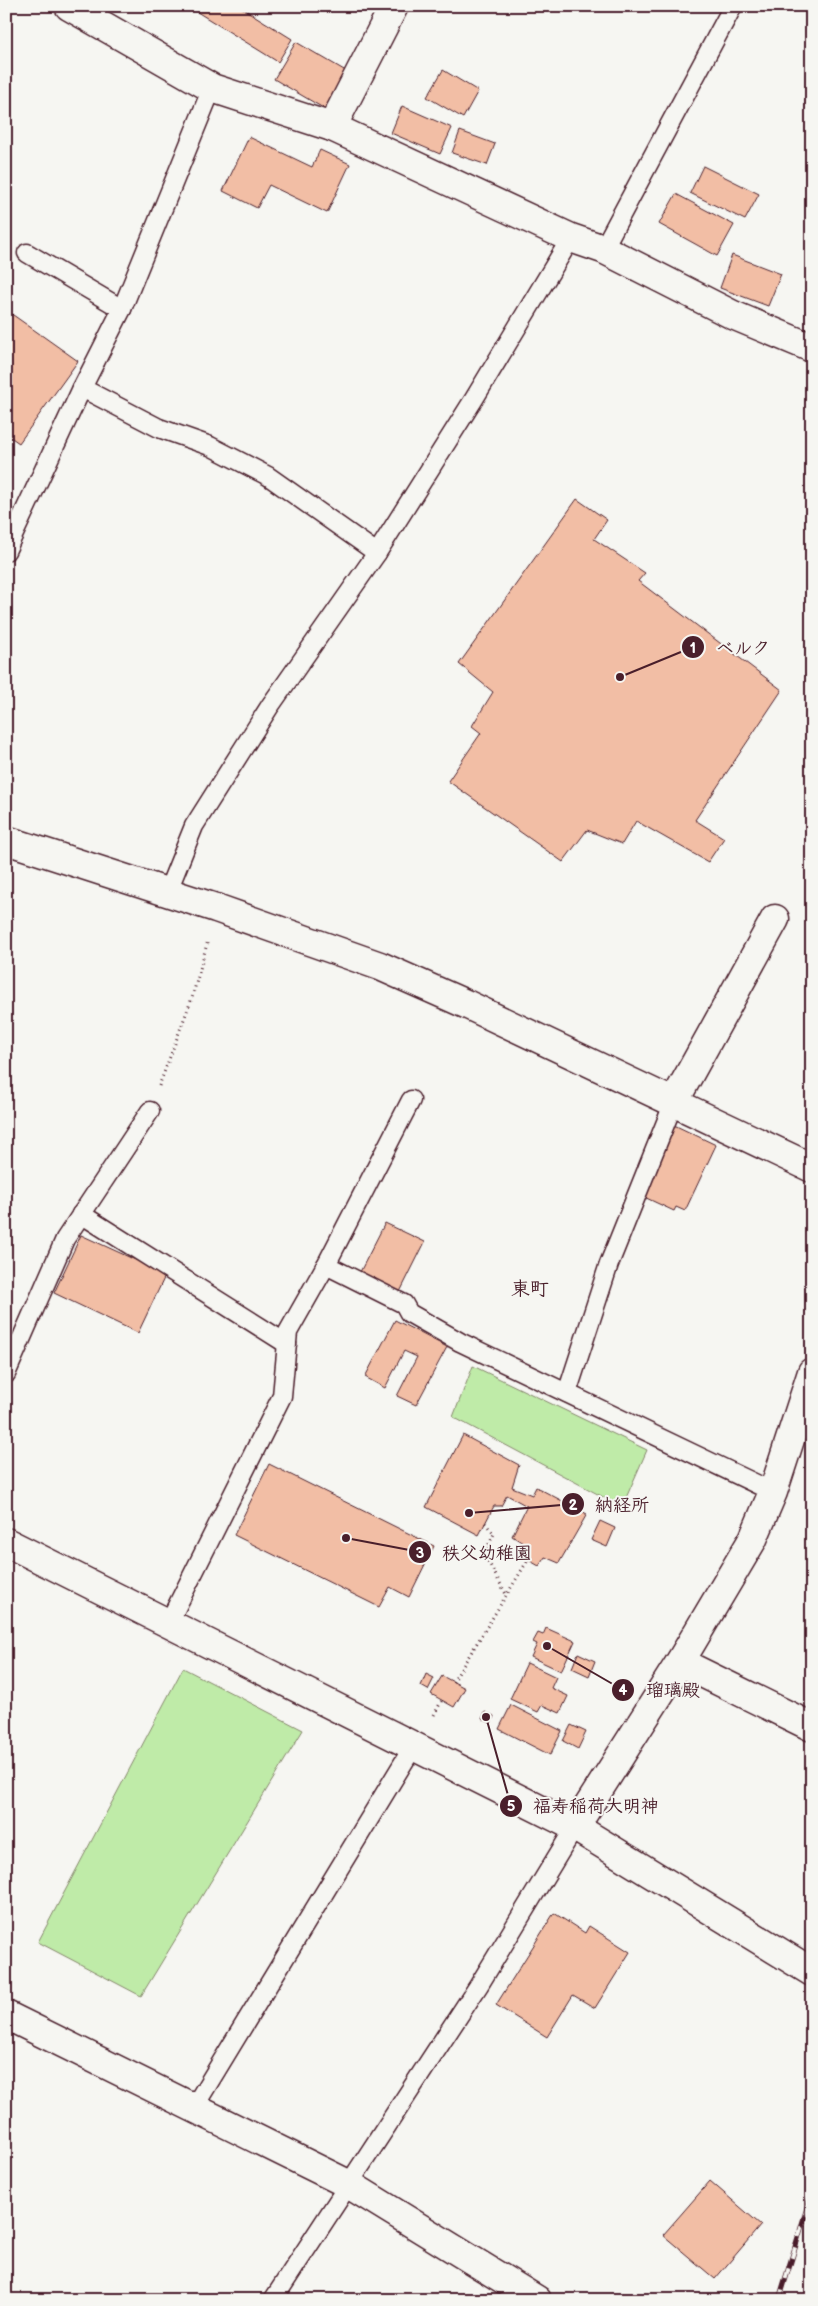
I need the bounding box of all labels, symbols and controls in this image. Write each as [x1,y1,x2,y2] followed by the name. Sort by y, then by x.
[681,631,780,664] callout: ベルク
[716,638,770,659] text: ベルク
[690,639,696,658] text: 1
[511,1278,549,1301] district label: 東町
[560,1488,659,1521] callout: 納経所
[595,1495,649,1516] text: 納経所
[569,1496,578,1515] text: 2
[407,1536,542,1569] callout: 秩父幼稚園
[442,1543,532,1564] text: 秩父幼稚園
[416,1544,425,1563] text: 3
[611,1673,710,1706] callout: 瑠璃殿
[646,1680,700,1701] text: 瑠璃殿
[619,1681,628,1700] text: 4
[498,1789,669,1822] callout: 福寿稲荷大明神
[533,1796,659,1817] text: 福寿稲荷大明神
[507,1797,516,1816] text: 5

